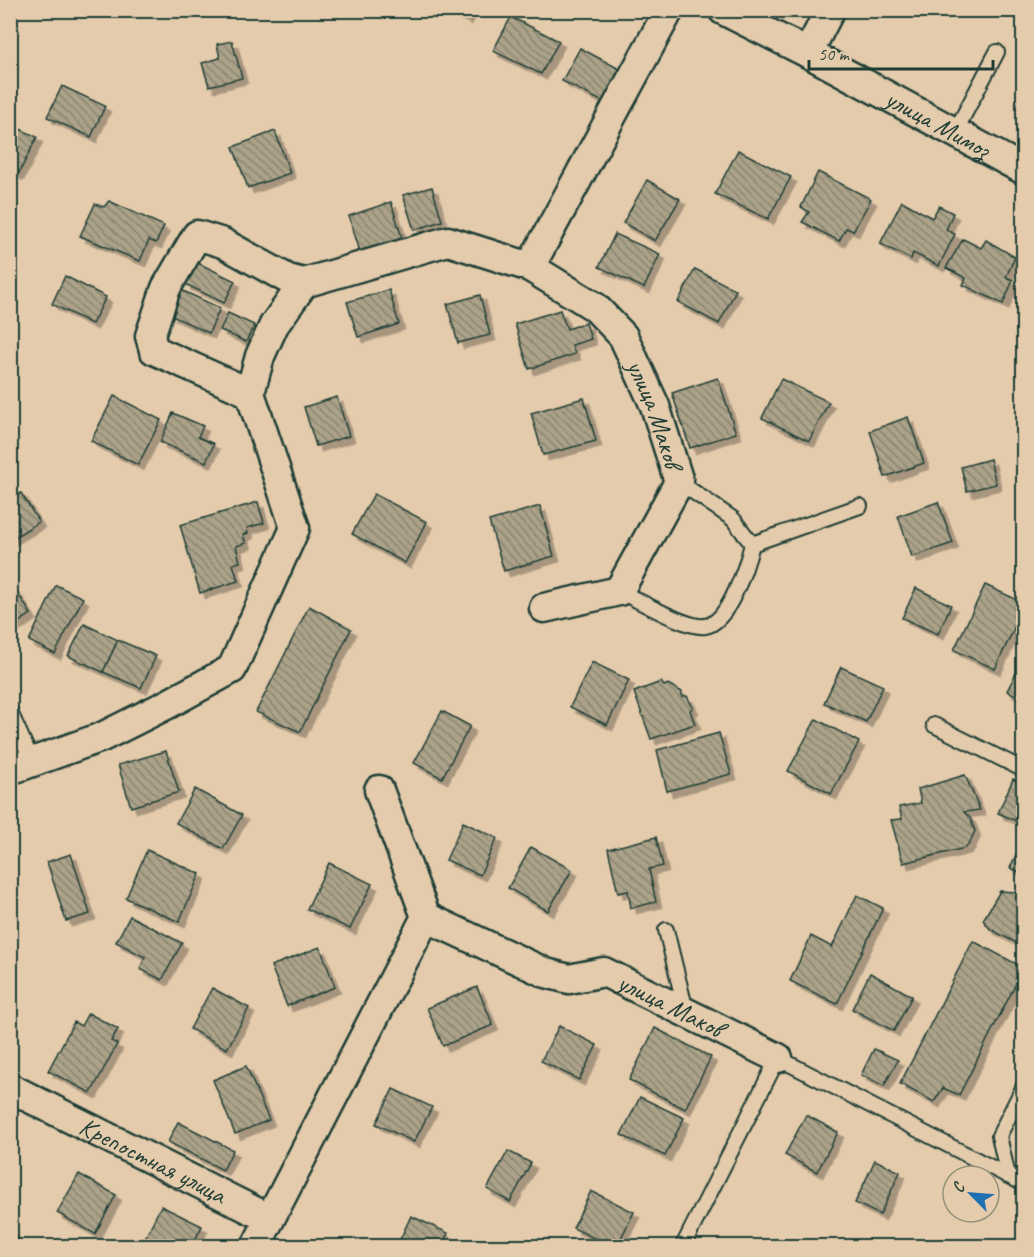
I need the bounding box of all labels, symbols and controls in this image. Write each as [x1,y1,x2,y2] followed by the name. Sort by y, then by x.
[809,33,994,71] scale bar
[818,43,851,65] text: 50 m
[878,81,998,167] street label: улица Мимоз
[619,353,692,478] street label: улица Маков
[611,964,734,1047] street label: улица Маков
[74,1109,233,1211] street label: Крепостная улица
[941,1164,1001,1224] north arrow
[948,1178,970,1196] text: С

